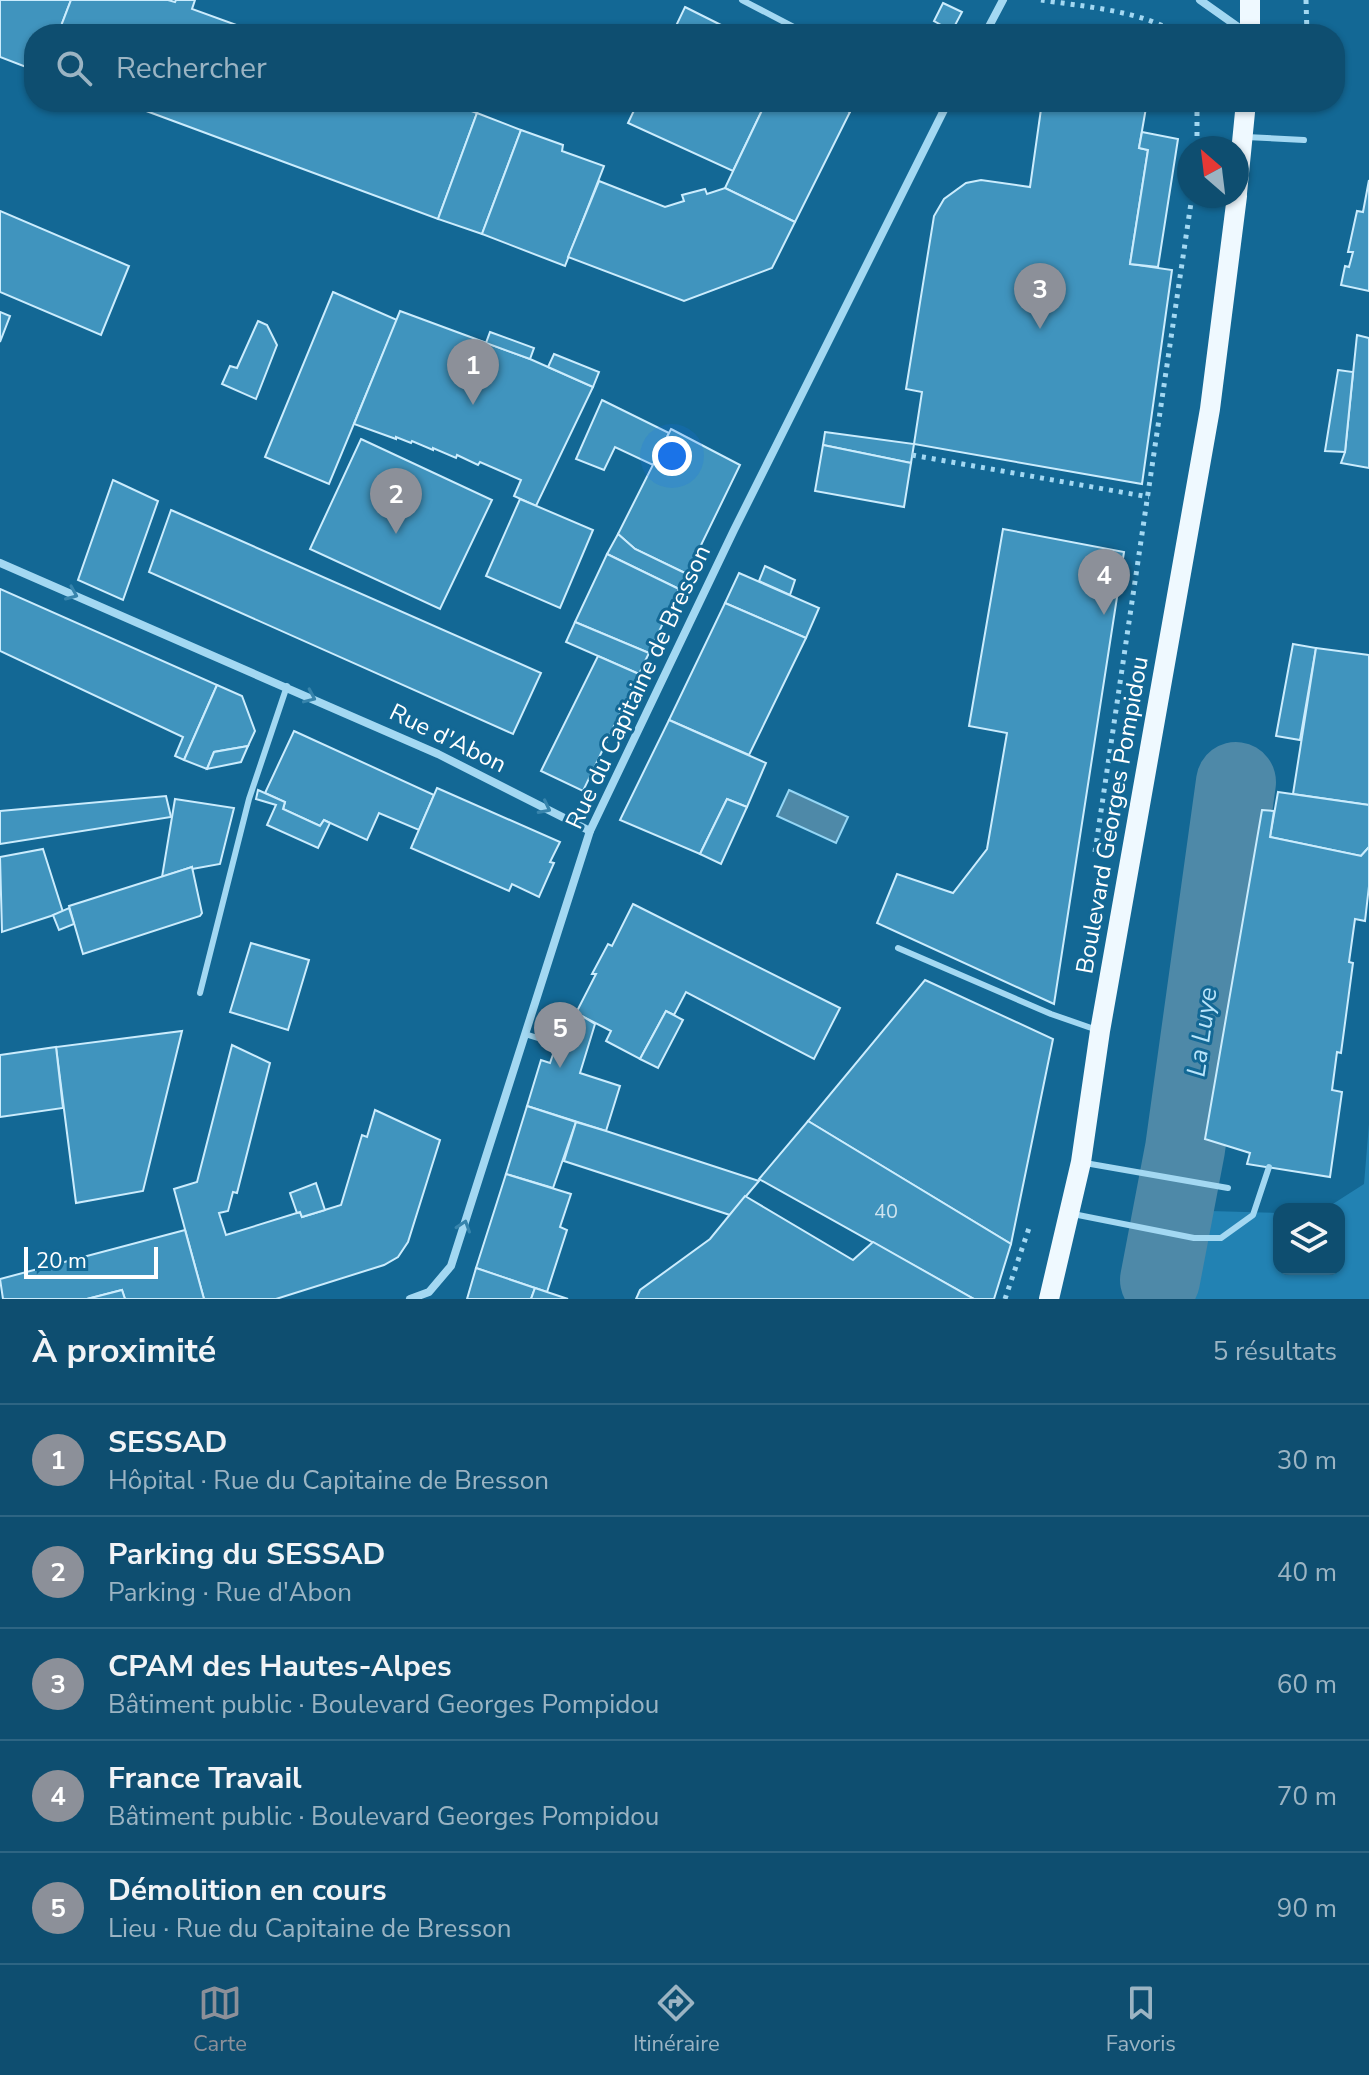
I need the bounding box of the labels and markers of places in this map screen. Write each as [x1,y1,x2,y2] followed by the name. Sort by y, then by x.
[1014,263,1066,329] pin: 3
[447,339,499,405] pin: 1
[370,468,422,534] pin: 2
[1078,549,1130,615] pin: 4
[534,1002,586,1068] pin: 5

